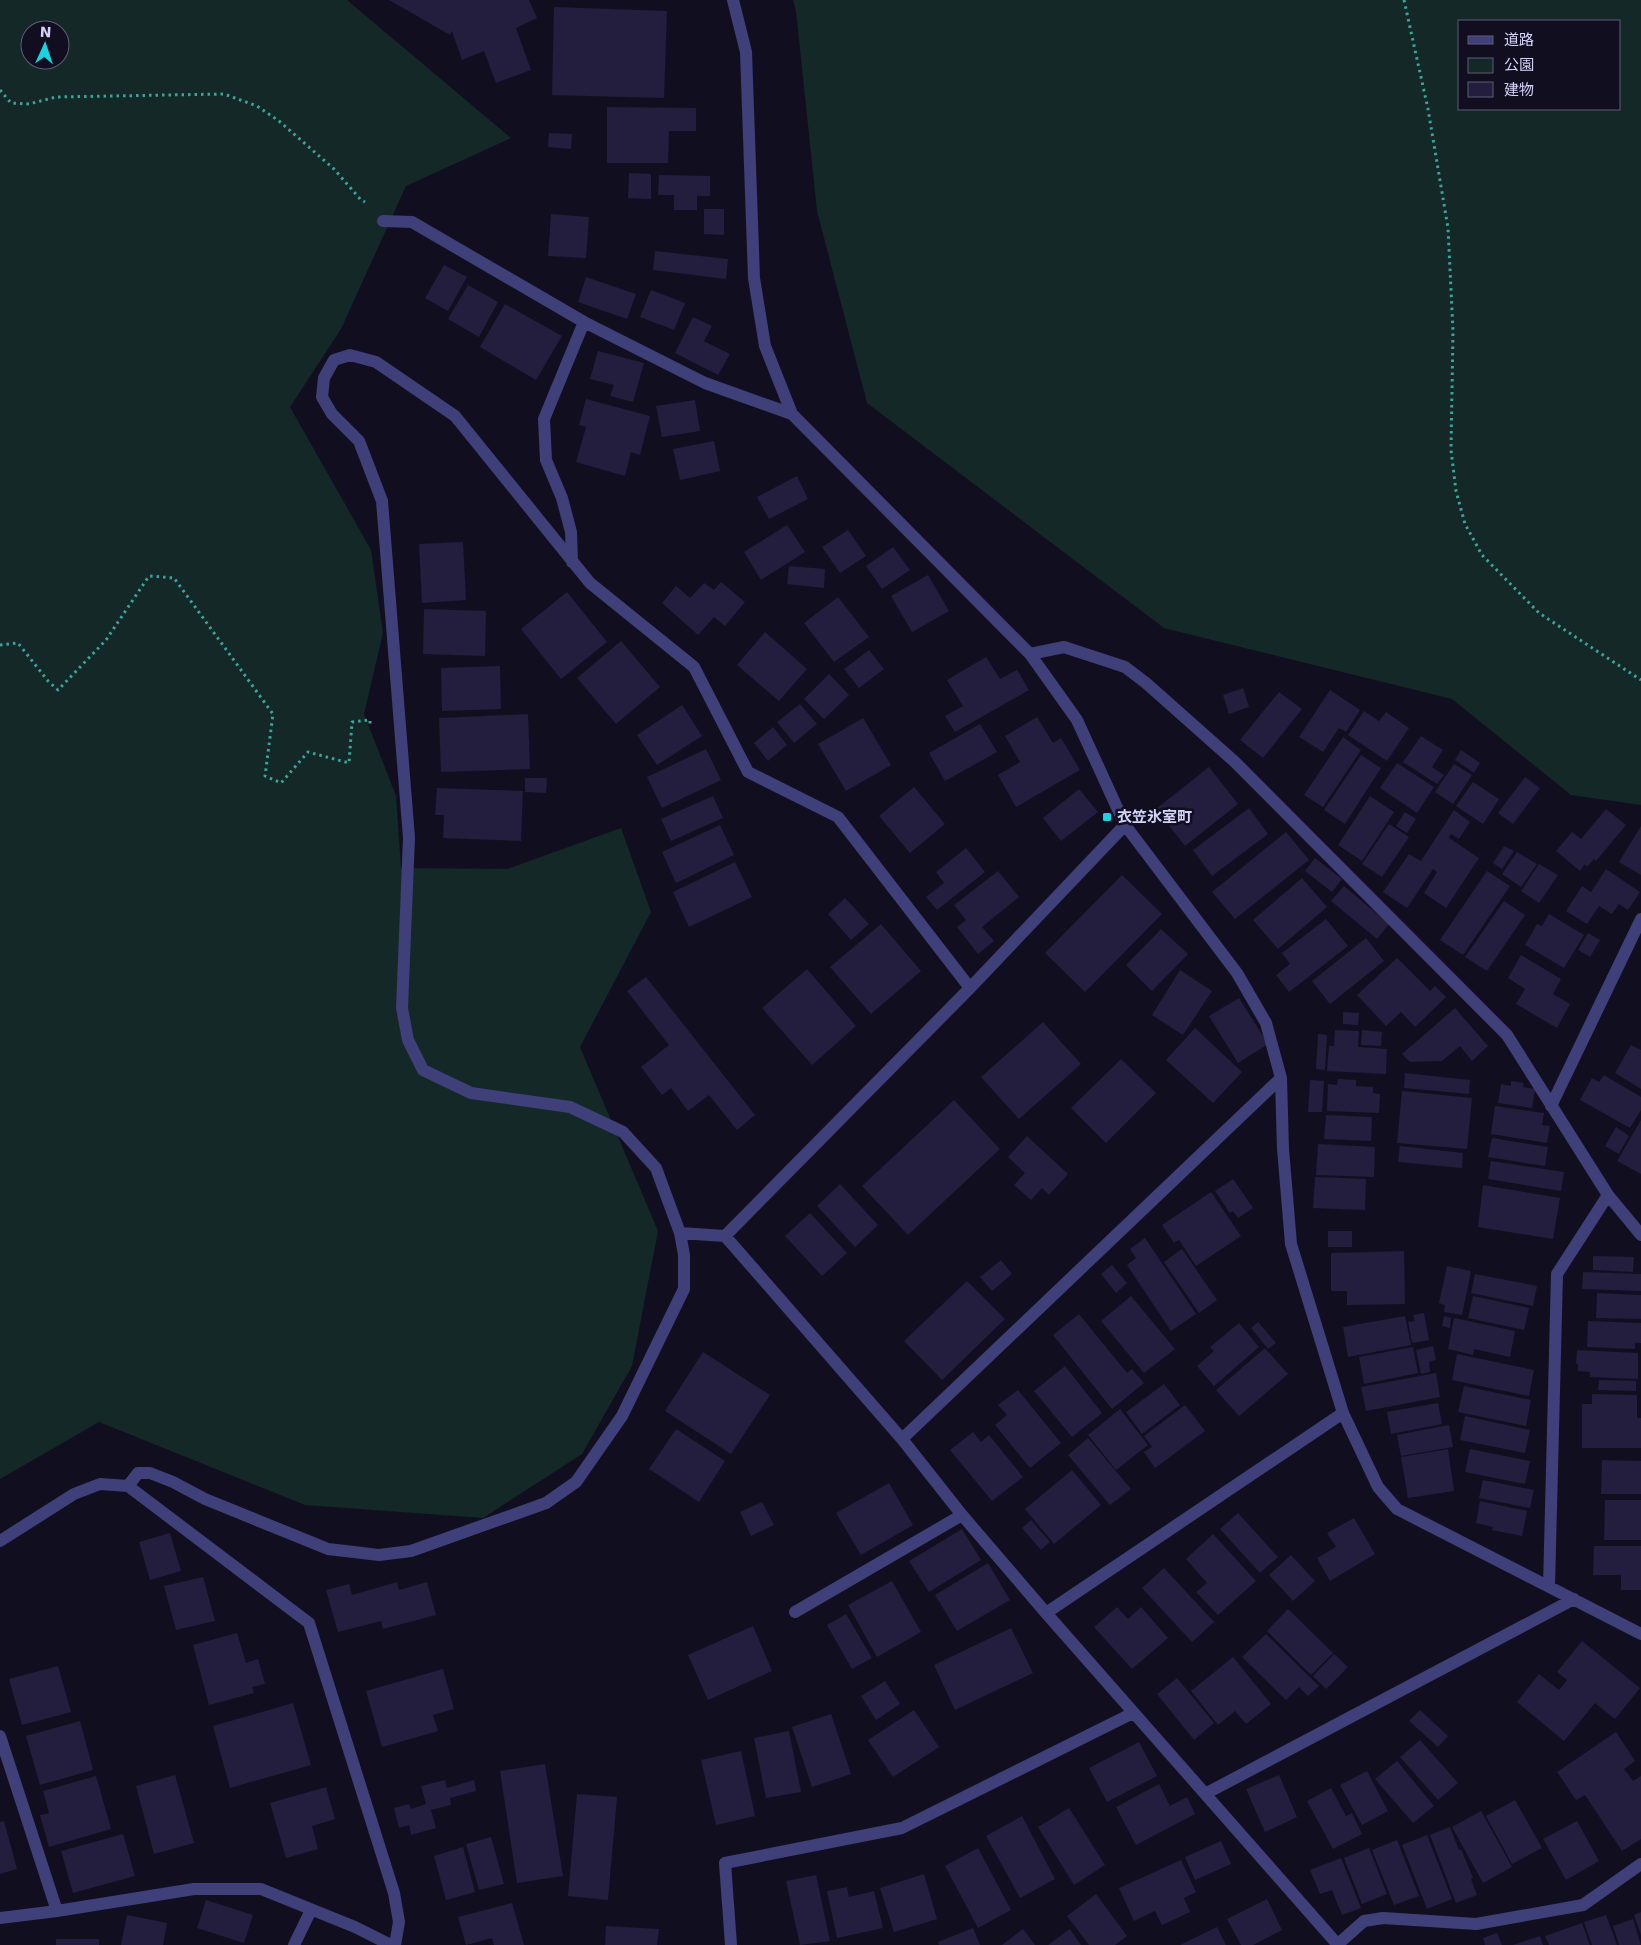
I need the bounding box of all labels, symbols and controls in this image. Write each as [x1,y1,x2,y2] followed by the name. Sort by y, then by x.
[20,20,70,70] north arrow
[1458,20,1621,110] legend
[39,24,52,40] text: N
[1504,31,1534,49] text: 道路
[1504,56,1534,74] text: 公園
[1504,81,1534,99] text: 建物
[1117,808,1192,826] place label: 衣笠氷室町
[1101,811,1113,823] marker: 衣笠氷室町

